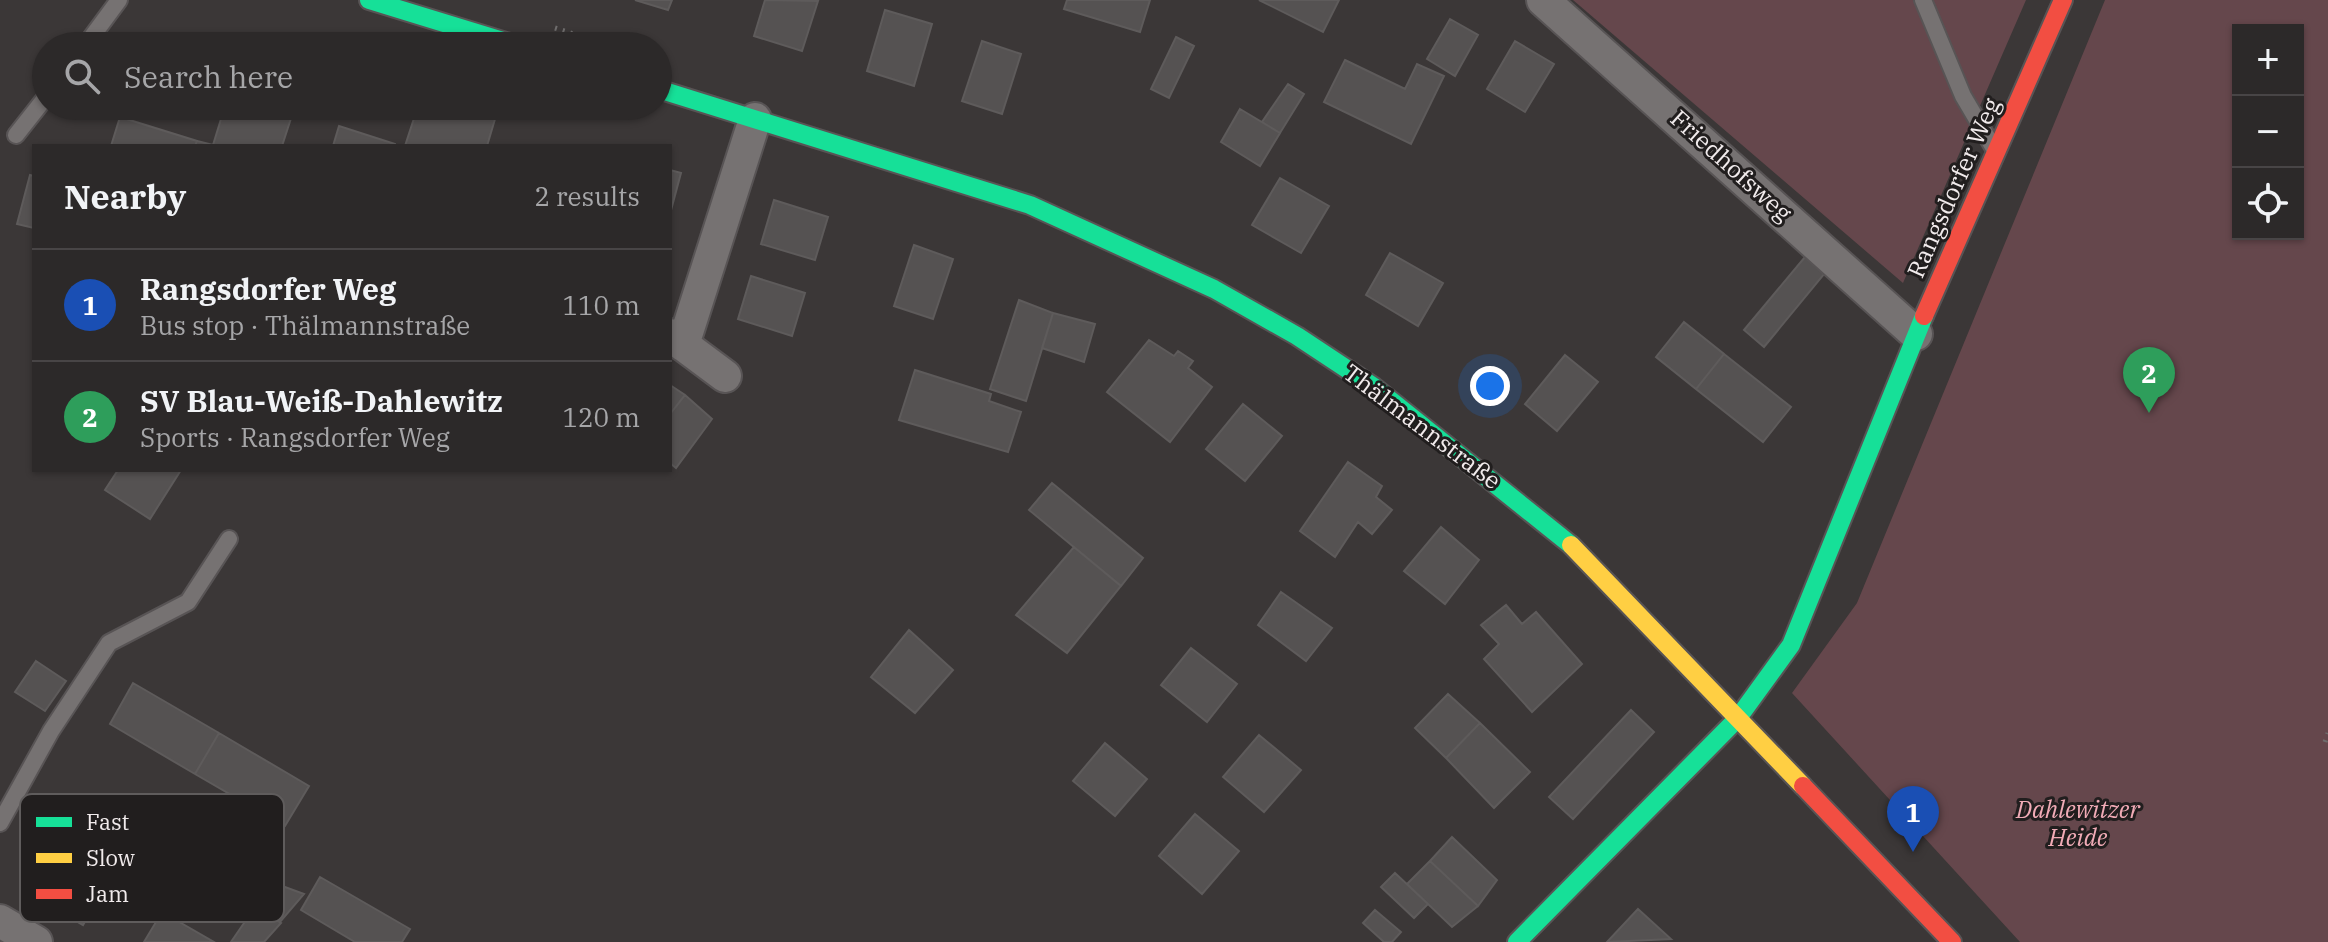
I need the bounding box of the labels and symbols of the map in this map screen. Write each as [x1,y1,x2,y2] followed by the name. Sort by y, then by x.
[1899,93,2007,283] street label: Rangsdorfer Weg
[1664,102,1799,228] street label: Friedhofsweg
[2123,347,2175,413] pin: 2
[1337,356,1508,496] street label: Thälmannstraße
[1470,366,1510,406] your location
[1887,786,1939,852] pin: 1
[2015,793,2141,853] park label: Dahlewitzer Heide
[20,794,284,922] legend
[86,807,129,836] text: Fast
[86,843,135,872] text: Slow
[86,879,129,908] text: Jam

